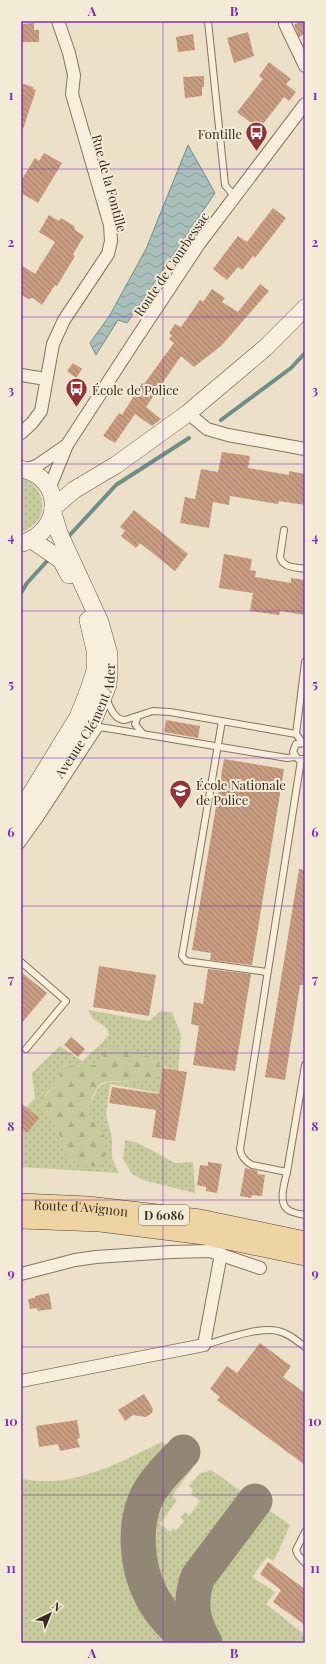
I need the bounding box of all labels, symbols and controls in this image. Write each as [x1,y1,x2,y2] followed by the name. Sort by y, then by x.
[87,2,97,19] text: A
[230,2,239,19] text: B
[9,86,14,103] text: 1
[313,86,318,103] text: 1
[244,120,270,153] bus stop icon: Fontille
[198,125,242,142] place label: Fontille
[89,132,131,234] street label: Rue de la Fontille
[130,209,212,319] street label: Route de Courbessac
[8,233,15,250] text: 2
[312,233,319,250] text: 2
[63,376,89,409] bus stop icon: École de Police
[8,381,14,398] text: 3
[92,381,179,398] place label: École de Police
[312,381,318,398] text: 3
[8,528,15,545] text: 4
[312,528,319,545] text: 4
[49,663,118,781] street label: Avenue Clément Ader
[8,675,14,692] text: 5
[312,675,318,692] text: 5
[196,776,286,808] place label: École Nationale de Police
[168,778,194,811] school or university icon: École Nationale de Police
[7,823,15,840] text: 6
[311,823,319,840] text: 6
[8,970,14,987] text: 7
[312,970,318,987] text: 7
[7,1117,15,1134] text: 8
[311,1117,319,1134] text: 8
[33,1195,129,1219] street label: Route d'Avignon
[139,1205,189,1225] road number: D 6086
[7,1264,15,1281] text: 9
[311,1264,319,1281] text: 9
[4,1412,18,1429] text: 10
[308,1412,322,1429] text: 10
[6,1559,16,1576] text: 11
[310,1559,320,1576] text: 11
[30,1594,70,1634] north arrow
[49,1598,65,1615] text: N
[87,1644,97,1661] text: A
[230,1644,239,1661] text: B

